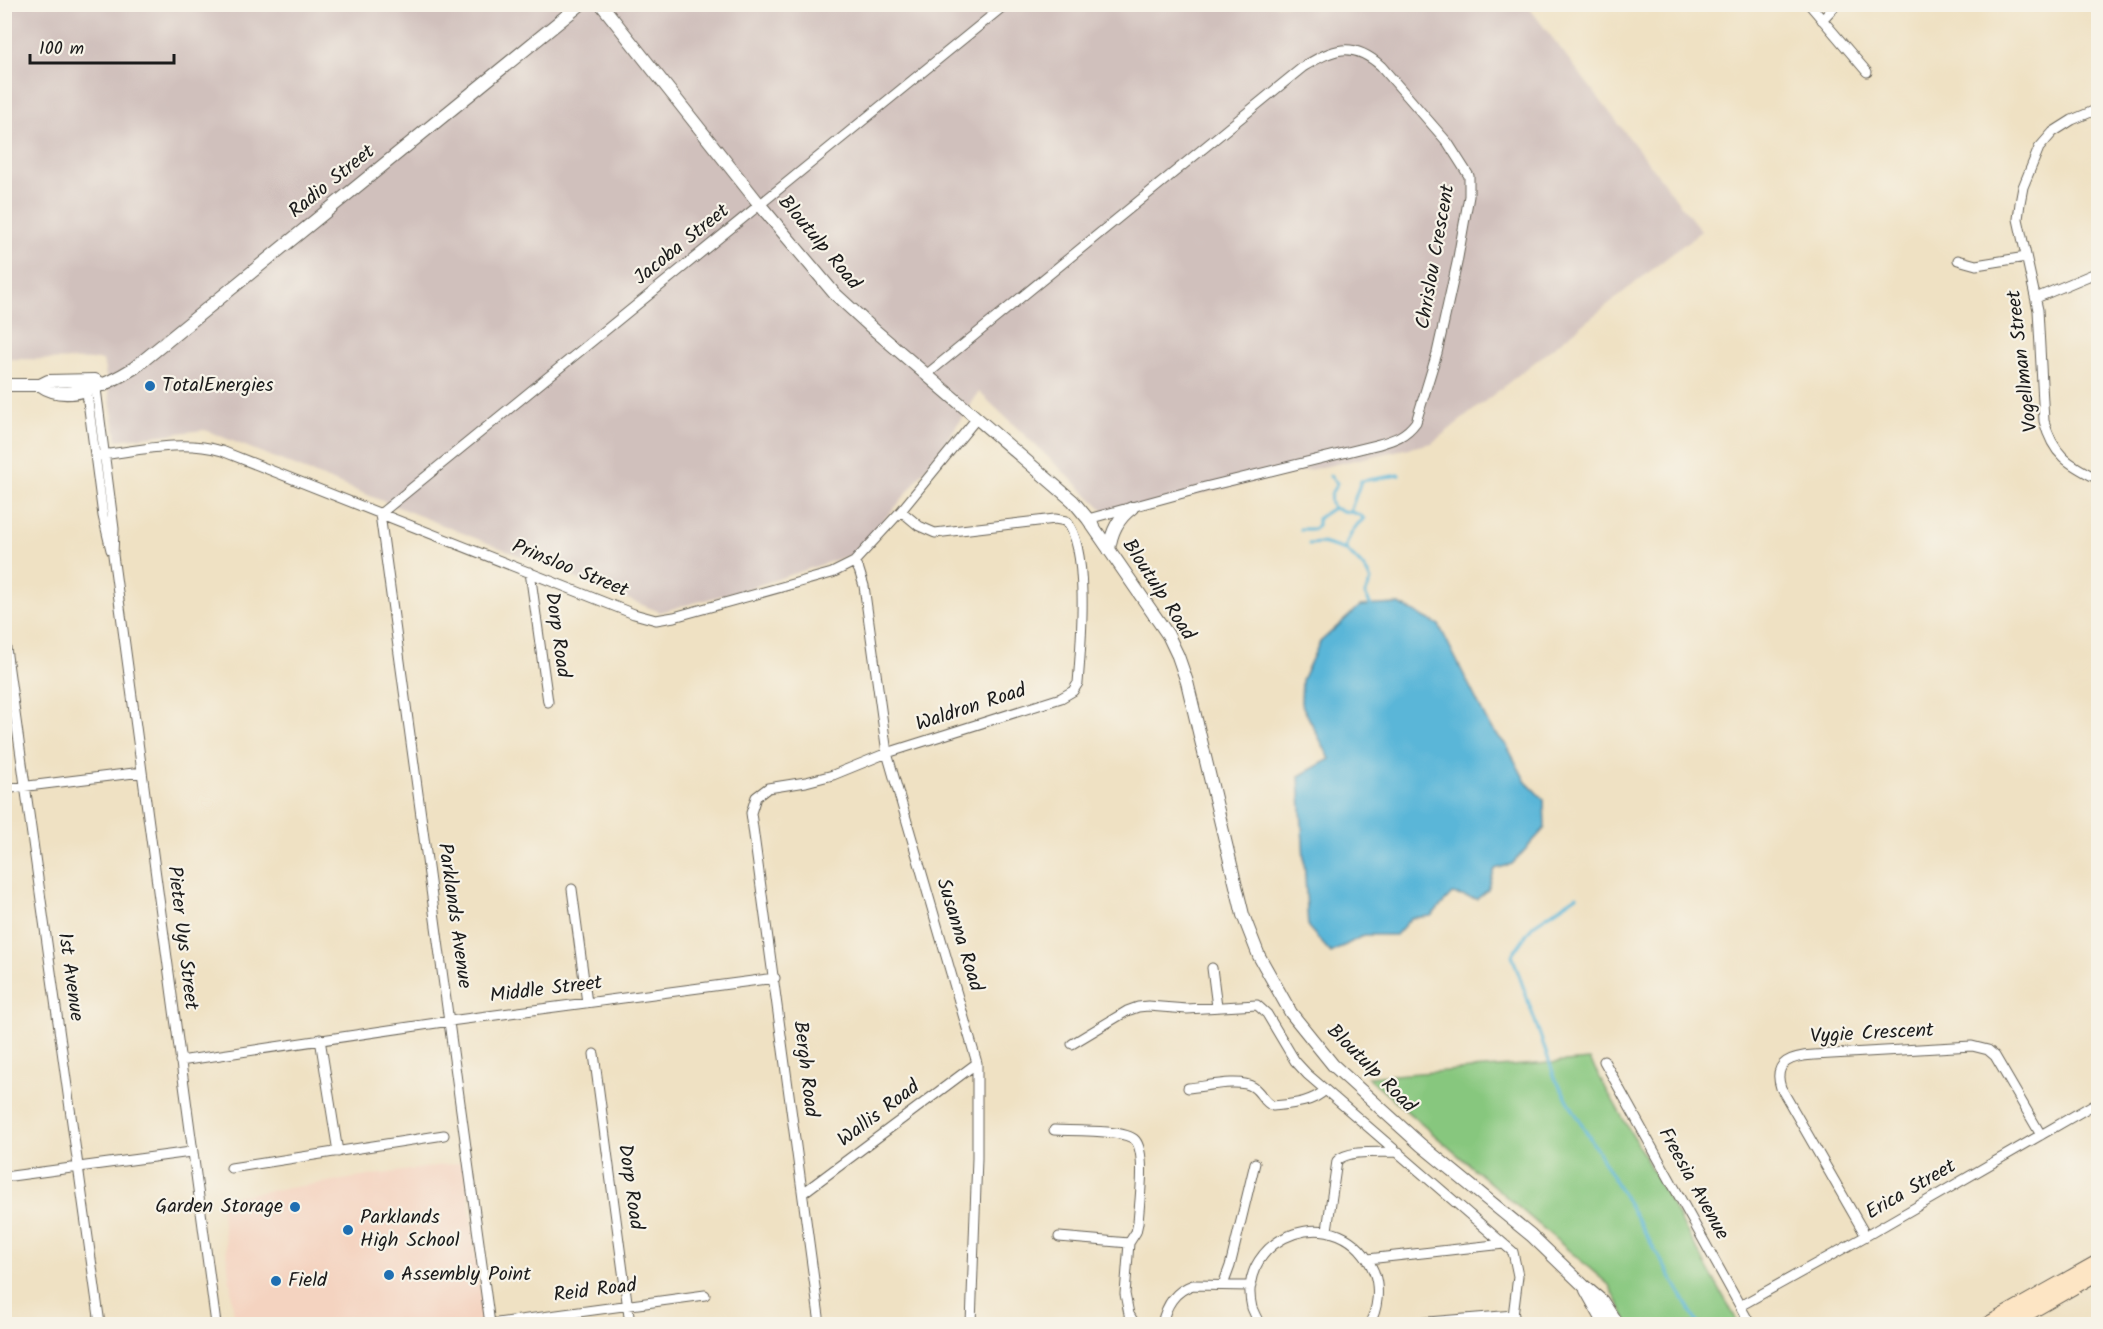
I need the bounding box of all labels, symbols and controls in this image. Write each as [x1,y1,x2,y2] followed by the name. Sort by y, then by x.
[30,27,174,65] scale bar
[39,35,84,64] text: 100 m
[282,137,383,227] street label: Radio Street
[1408,182,1465,332] street label: Chrislou Crescent
[769,188,869,299] street label: Bloutulp Road
[627,196,737,294] street label: Jacoba Street
[1998,288,2048,434] street label: Vogellman Street
[162,370,274,402] place label: TotalEnergies
[143,379,157,393] marker: TotalEnergies
[507,531,633,607] street label: Prinsloo Street
[1113,533,1204,648] street label: Bloutulp Road
[535,590,579,681] street label: Dorp Road
[912,675,1031,741] street label: Waldron Road
[428,841,480,991] street label: Parklands Avenue
[157,864,207,1012] street label: Pieter Uys Street
[927,874,992,997] street label: Susanna Road
[48,930,92,1024] street label: 1st Avenue
[488,967,604,1013] street label: Middle Street
[1809,1015,1935,1053] street label: Vygie Crescent
[1319,1017,1424,1122] street label: Bloutulp Road
[783,1019,827,1120] street label: Bergh Road
[831,1072,928,1156] street label: Wallis Road
[1649,1122,1737,1246] street label: Freesia Avenue
[608,1142,652,1233] street label: Dorp Road
[1860,1151,1963,1229] street label: Erica Street
[155,1191,283,1223] place label: Garden Storage
[288,1200,302,1214] marker: Garden Storage
[360,1202,460,1257] place label: Parklands High School
[341,1223,355,1237] marker: Parklands High School
[401,1259,531,1291] place label: Assembly Point
[288,1265,328,1297] place label: Field
[382,1268,396,1282] marker: Assembly Point
[552,1270,639,1312] street label: Reid Road
[269,1274,283,1288] marker: Field

